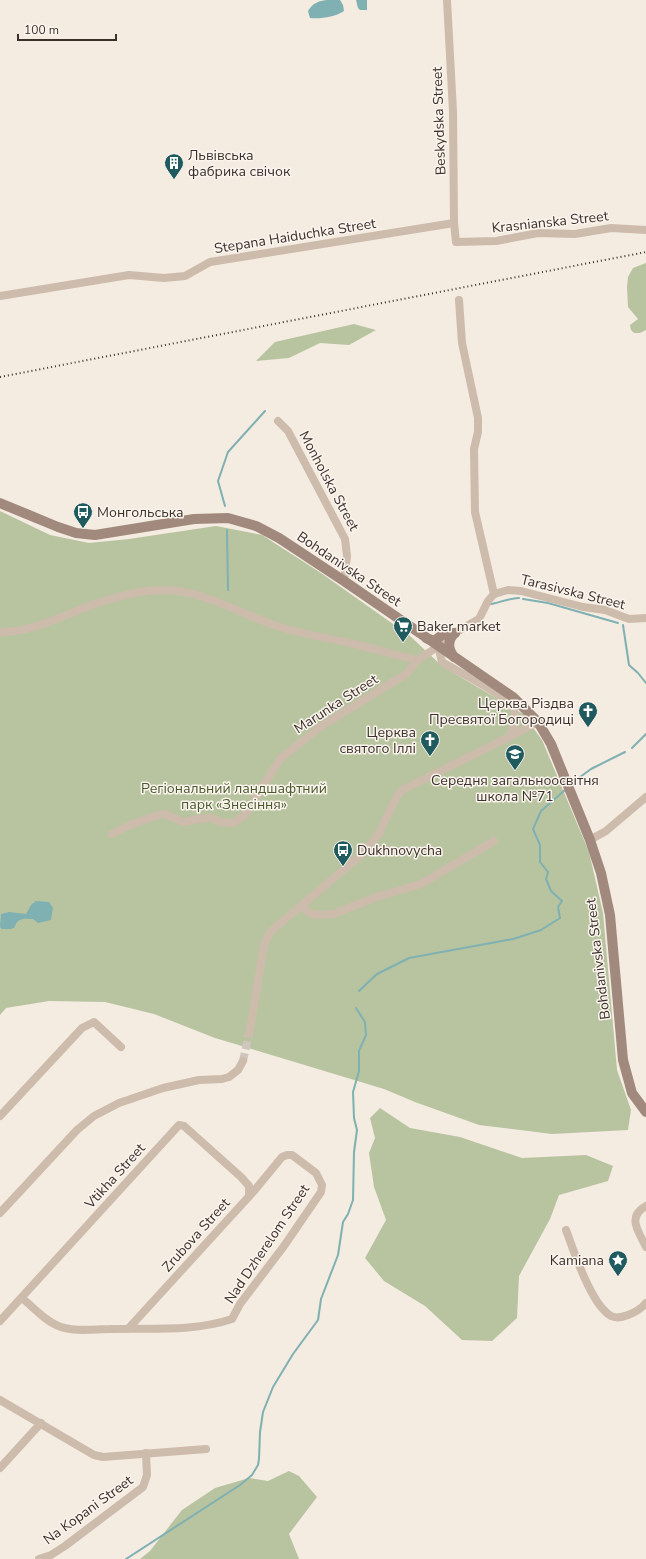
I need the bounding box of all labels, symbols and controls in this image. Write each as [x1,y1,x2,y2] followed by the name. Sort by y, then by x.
[18,16,116,42] scale bar
[24,22,59,38] text: 100 m
[428,66,450,176] street label: Beskydska Street
[188,146,291,181] place label: Львівська фабрика свічок
[163,152,185,180] building icon: Львівська фабрика свічок
[491,206,609,238] street label: Krasnianska Street
[213,214,377,258] street label: Stepana Haiduchka Street
[295,428,363,534] street label: Monholska Street
[72,501,94,529] bus stop icon: Монгольська
[97,503,184,522] place label: Монгольська
[293,527,405,611] street label: Bohdanivska Street
[519,570,627,614] street label: Tarasivska Street
[392,615,414,643] supermarket icon: Baker market
[417,617,500,636] place label: Baker market
[290,670,382,738] street label: Marunka Street
[429,694,574,729] place label: Церква Різдва Пресвятої Богородиці
[577,700,599,728] church icon: Церква Різдва Пресвятої Богородиці
[339,723,416,758] place label: Церква святого Іллі
[419,729,441,757] church icon: Церква святого Іллі
[504,743,526,771] school or university icon: Середня загальноосвітня школа №71
[431,771,599,806] place label: Середня загальноосвітня школа №71
[141,779,327,814] park label: Регіональний ландшафтний парк «Знесіння»
[332,839,354,867] bus stop icon: Dukhnovycha
[357,841,442,860] place label: Dukhnovycha
[581,897,615,1021] street label: Bohdanivska Street
[80,1139,149,1213] street label: Vtikha Street
[220,1181,314,1307] street label: Nad Dzherelom Street
[158,1194,234,1276] street label: Zrubova Street
[607,1249,629,1277] place icon: Kamiana
[550,1251,604,1270] place label: Kamiana
[39,1471,137,1549] street label: Na Kopani Street

